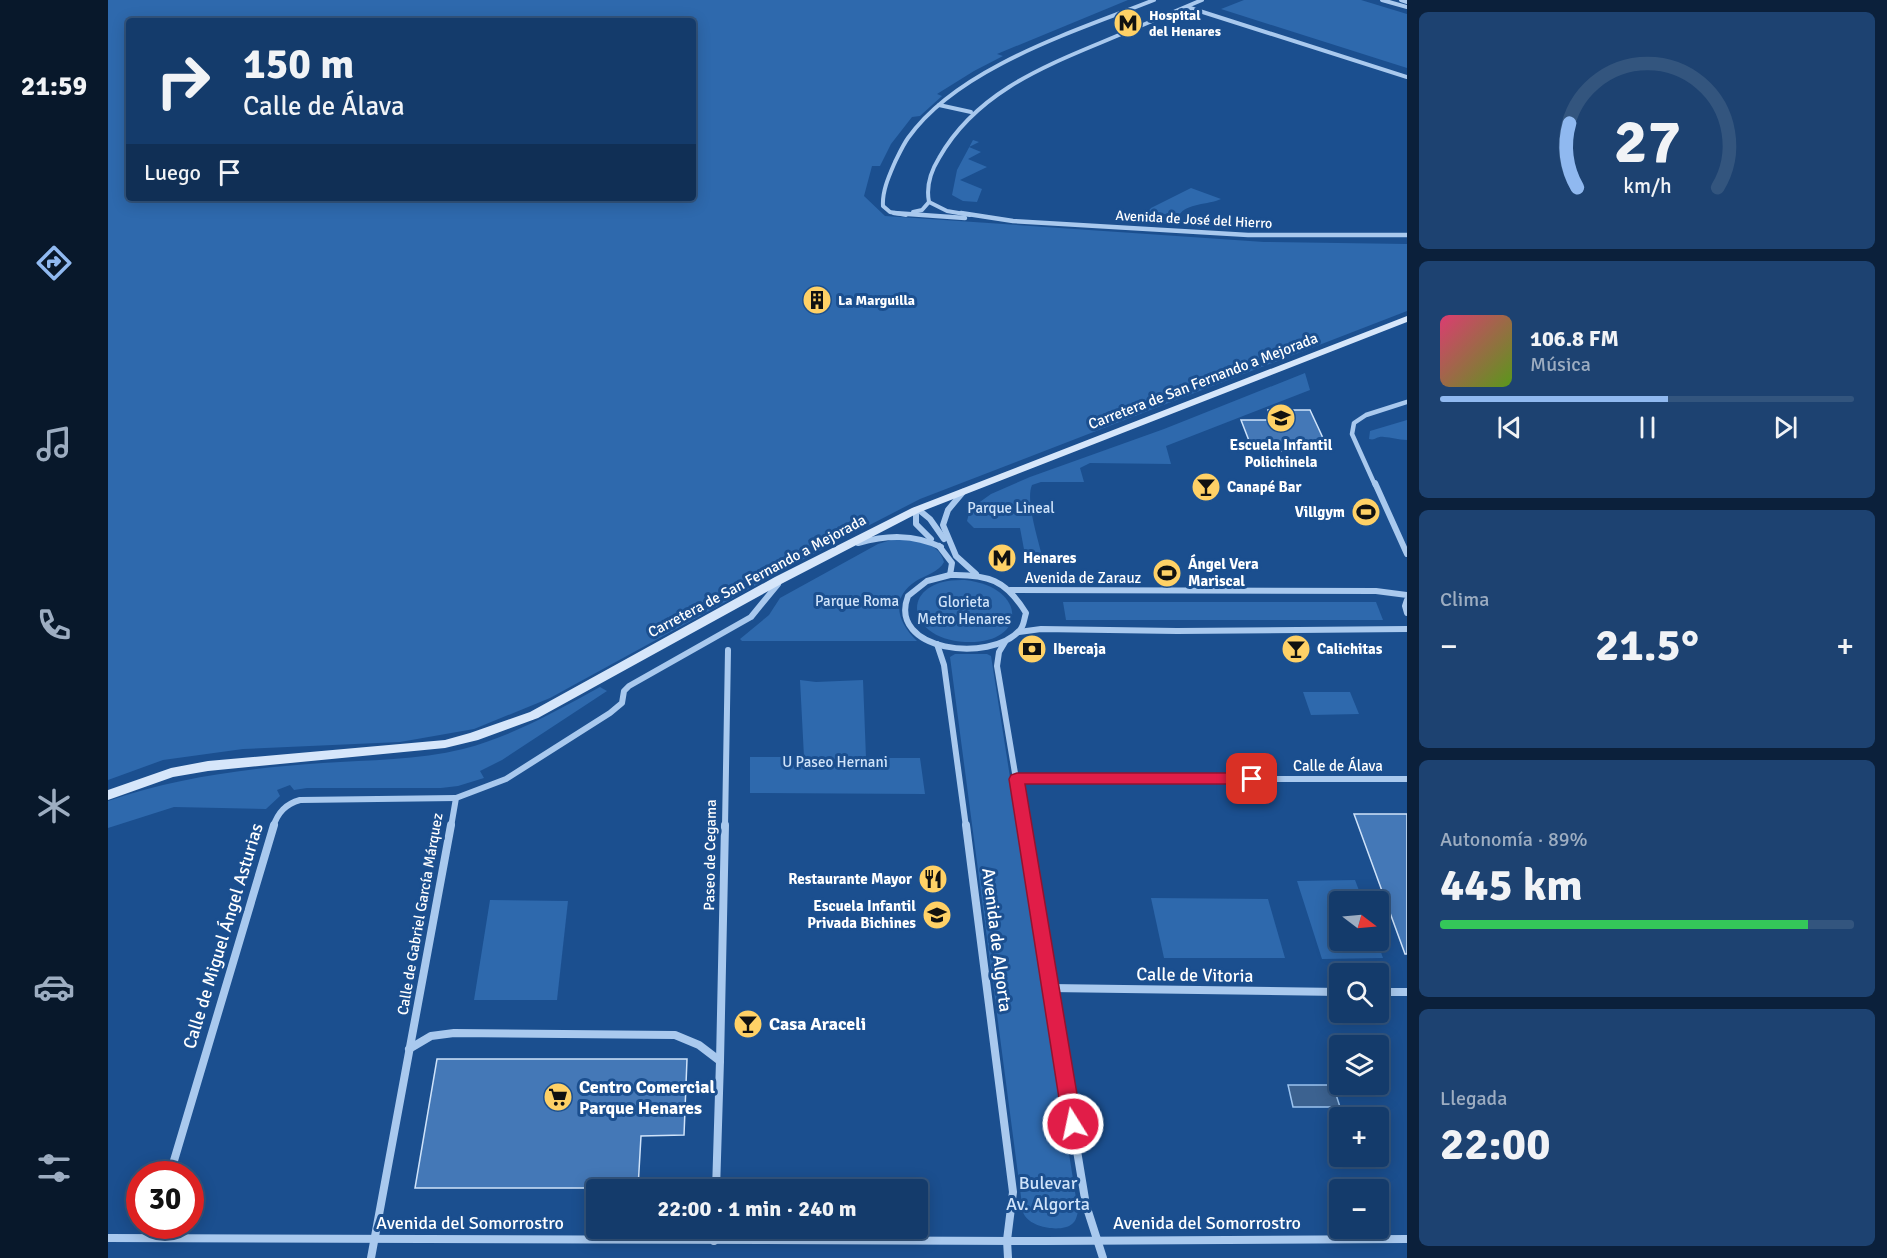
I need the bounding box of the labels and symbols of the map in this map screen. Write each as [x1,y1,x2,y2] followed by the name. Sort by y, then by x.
[1112,7,1144,39] metro station icon: Hospital del Henares
[1149,7,1221,40] place label: Hospital del Henares
[1115,207,1273,232] street label: Avenida de José del Hierro
[801,284,833,316] building icon: La Marguilla
[838,292,915,309] place label: La Marguilla
[1086,329,1320,433] street label: Carretera de San Fernando a Mejorada
[1265,402,1297,434] school or university icon: Escuela Infantil Polichinela
[1230,436,1333,471] place label: Escuela Infantil Polichinela
[1190,471,1222,503] bar icon: Canapé Bar
[1227,478,1301,496] place label: Canapé Bar
[1350,496,1382,528] sports icon: Villgym
[967,499,1055,517] park label: Parque Lineal
[1295,503,1345,521] place label: Villgym
[645,511,869,641] street label: Carretera de San Fernando a Mejorada
[986,542,1018,574] metro station icon: Henares
[1023,549,1077,567] place label: Henares
[1188,554,1259,590] place label: Ángel Vera Mariscal
[1151,557,1183,589] sports icon: Ángel Vera Mariscal
[1025,569,1142,587] street label: Avenida de Zarauz
[815,592,899,610] park label: Parque Roma
[917,593,1011,628] park label: Glorieta Metro Henares
[1016,633,1048,665] bank icon: Ibercaja
[1280,633,1312,665] bar icon: Calichitas
[1053,640,1106,658] place label: Ibercaja
[1317,640,1383,658] place label: Calichitas
[782,753,888,771] park label: U Paseo Hernani
[1226,753,1277,804] pin
[1293,756,1383,775] street label: Calle de Álava
[700,799,720,911] street label: Paseo de Cegama
[393,811,447,1016] street label: Calle de Gabriel García Márquez
[178,820,268,1052] street label: Calle de Miguel Ángel Asturias
[917,863,949,895] restaurant icon: Restaurante Mayor
[977,867,1017,1013] street label: Avenida de Algorta
[788,870,912,888] place label: Restaurante Mayor
[1329,891,1389,951] north arrow
[807,897,916,932] place label: Escuela Infantil Privada Bichines
[921,899,953,931] school or university icon: Escuela Infantil Privada Bichines
[1136,963,1254,987] street label: Calle de Vitoria
[732,1008,764,1040] bar icon: Casa Araceli
[769,1013,866,1035] place label: Casa Araceli
[579,1076,716,1119] place label: Centro Comercial Parque Henares
[542,1081,574,1113] supermarket icon: Centro Comercial Parque Henares
[1041,1092,1105,1156] position arrow
[126,1161,204,1239] speed limit sign: 30
[1006,1172,1090,1215] park label: Bulevar Av. Algorta
[376,1212,564,1234] street label: Avenida del Somorrostro
[1113,1212,1301,1234] street label: Avenida del Somorrostro

